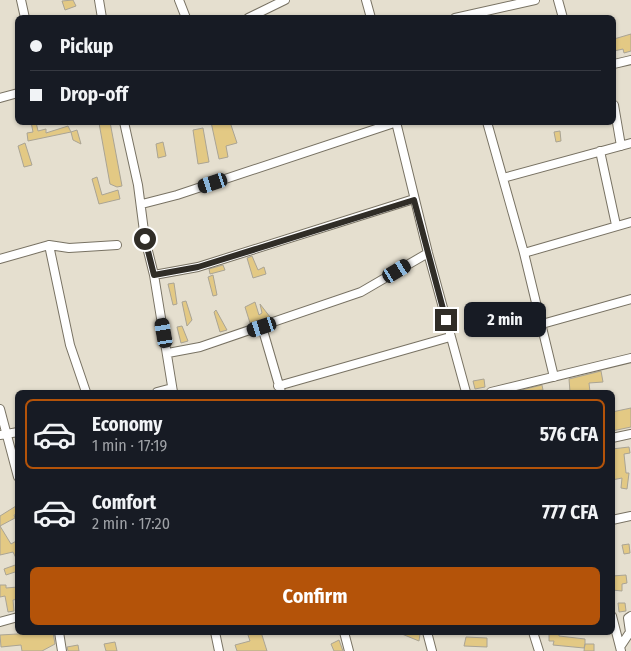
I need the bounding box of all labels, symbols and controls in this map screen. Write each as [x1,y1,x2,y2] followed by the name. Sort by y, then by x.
[60,35,113,58] text: Pickup
[60,83,128,106] text: Drop-off
[196,171,229,195] car
[134,228,156,250] route start
[380,257,413,285] car
[464,302,546,338] callout: 2 min
[435,309,457,331] route end
[487,310,523,329] text: 2 min
[245,315,278,339] car
[154,317,173,349] car
[32,412,77,457] icon: car
[92,413,162,436] text: Economy
[540,423,598,446] text: 576 CFA
[92,436,167,455] text: 1 min · 17:19
[32,490,77,535] icon: car
[92,491,156,514] text: Comfort
[542,501,598,524] text: 777 CFA
[92,514,170,533] text: 2 min · 17:20
[30,567,600,625] button: Confirm

